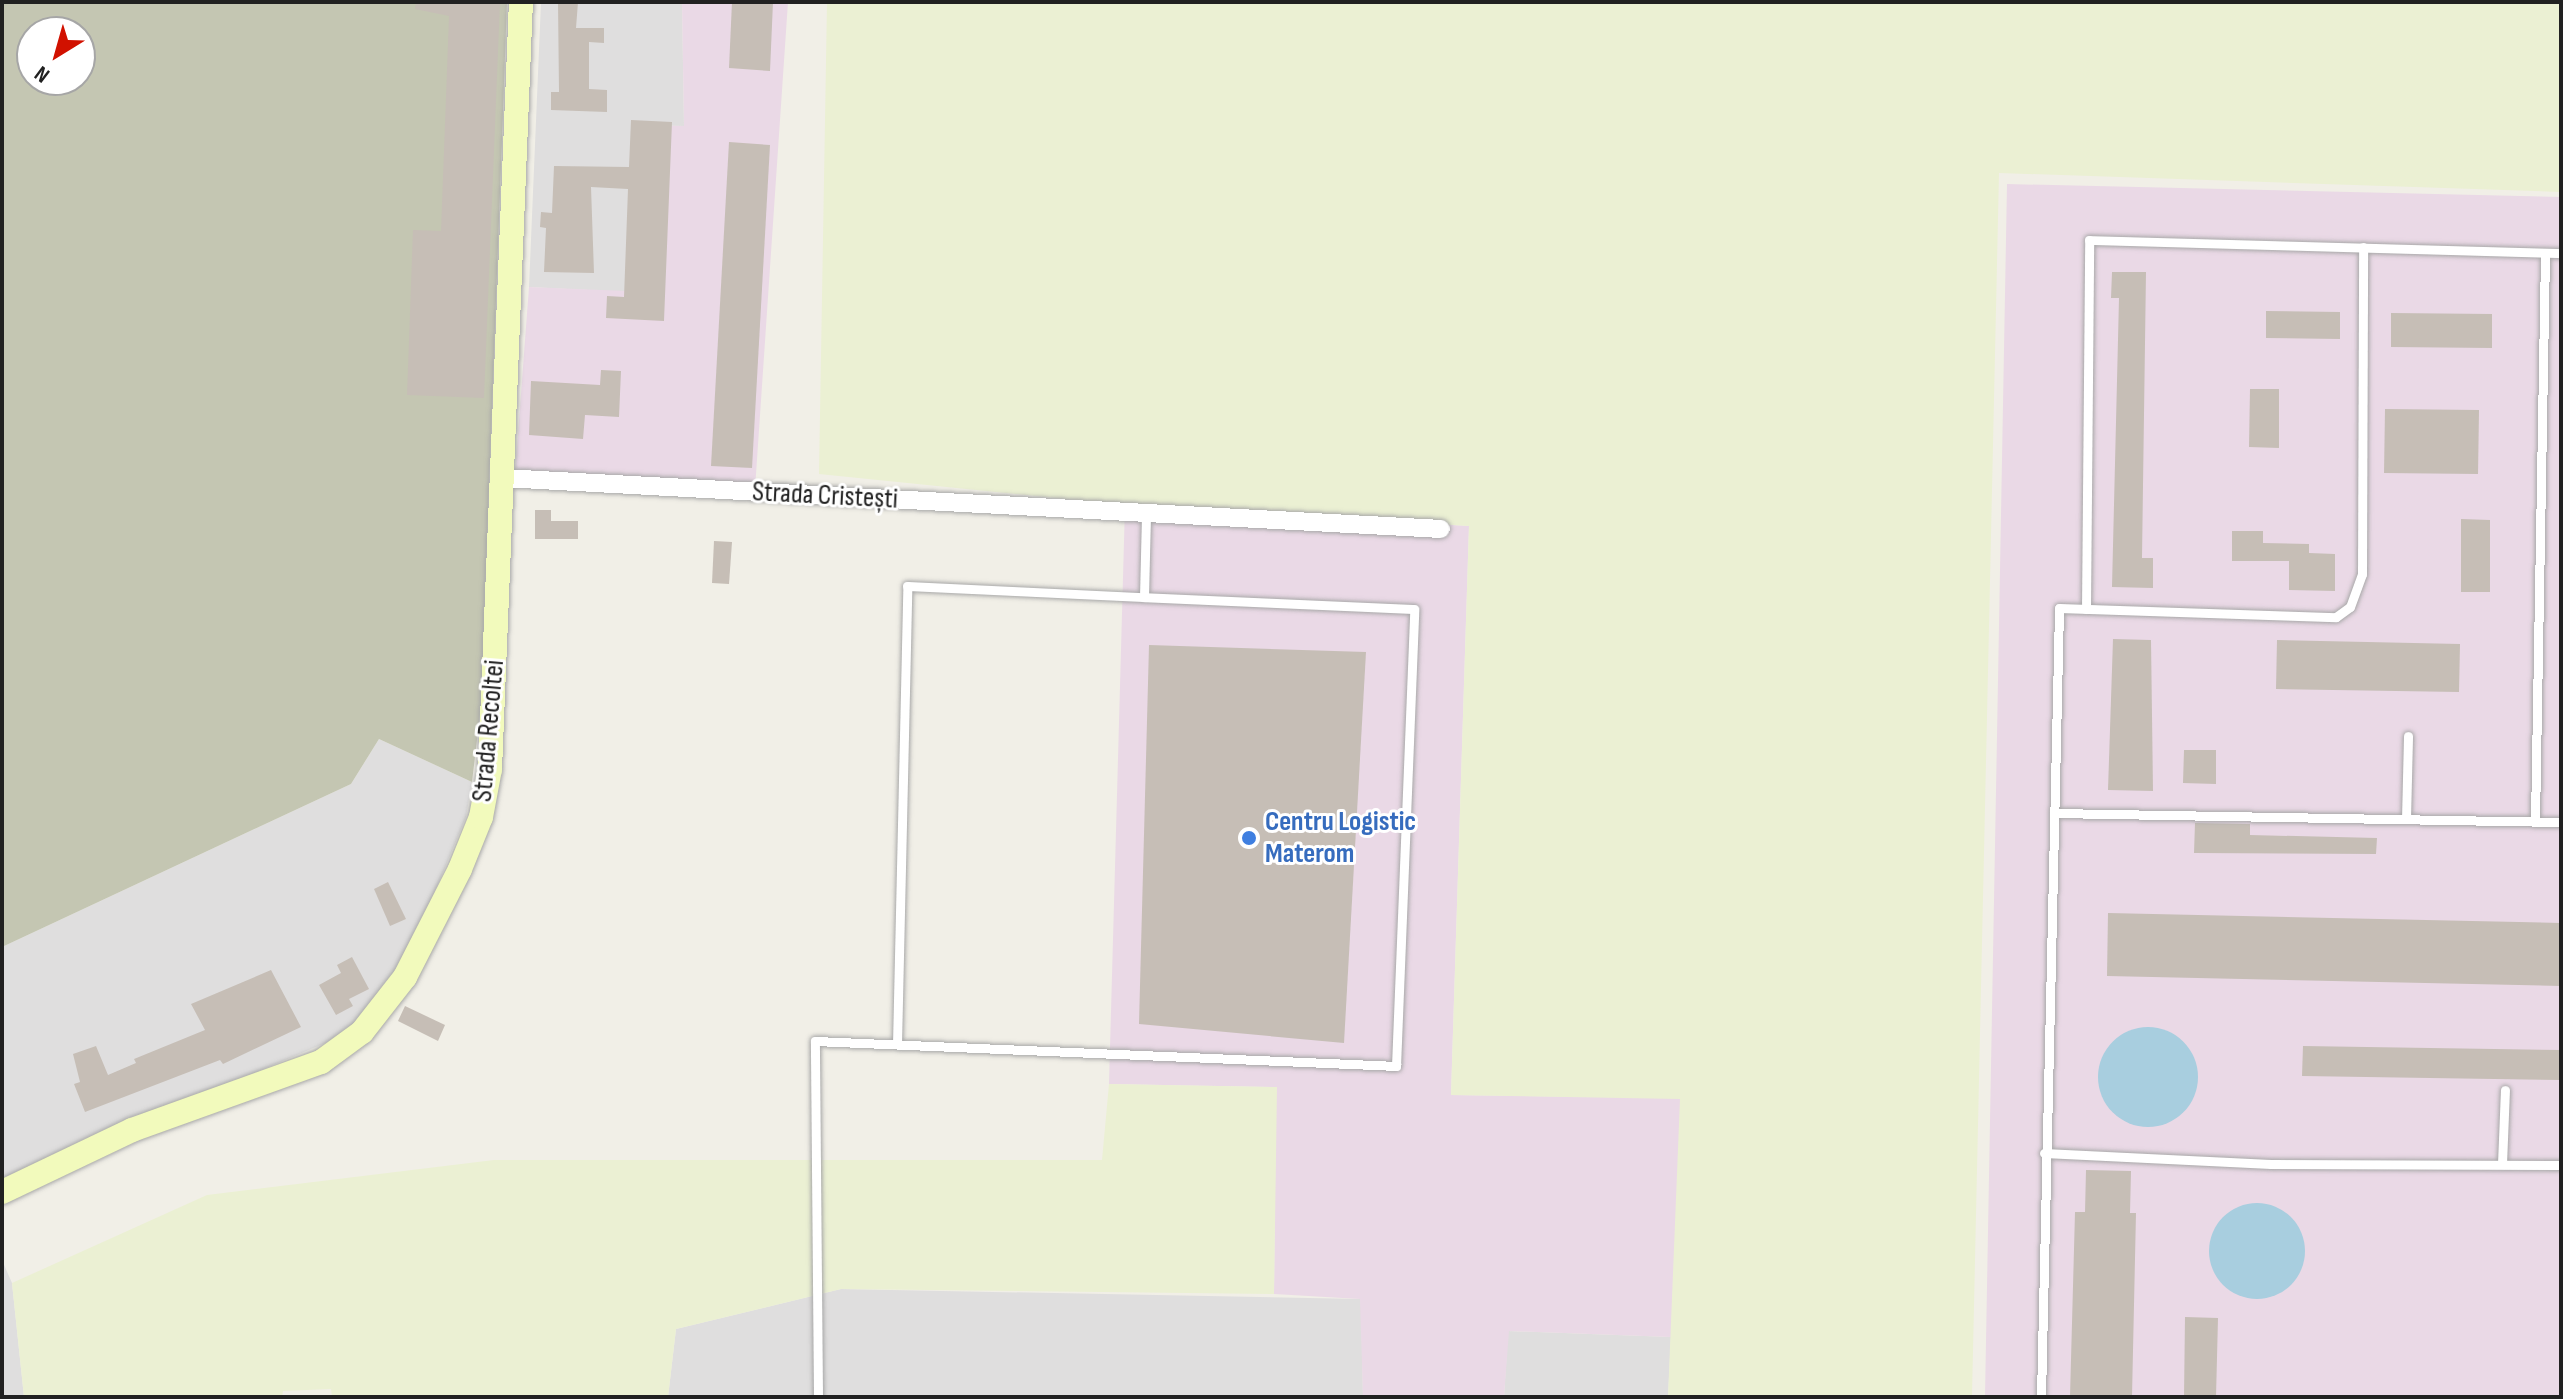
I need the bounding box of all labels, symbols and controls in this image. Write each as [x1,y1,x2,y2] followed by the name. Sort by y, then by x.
[16,16,96,96] north arrow
[30,60,55,88] text: N
[751,475,899,517] street label: Strada Cristești
[466,659,512,803] street label: Strada Recoltei
[1265,805,1416,871] place label: Centru Logistic Materom
[1240,829,1258,847] marker: Centru Logistic Materom

